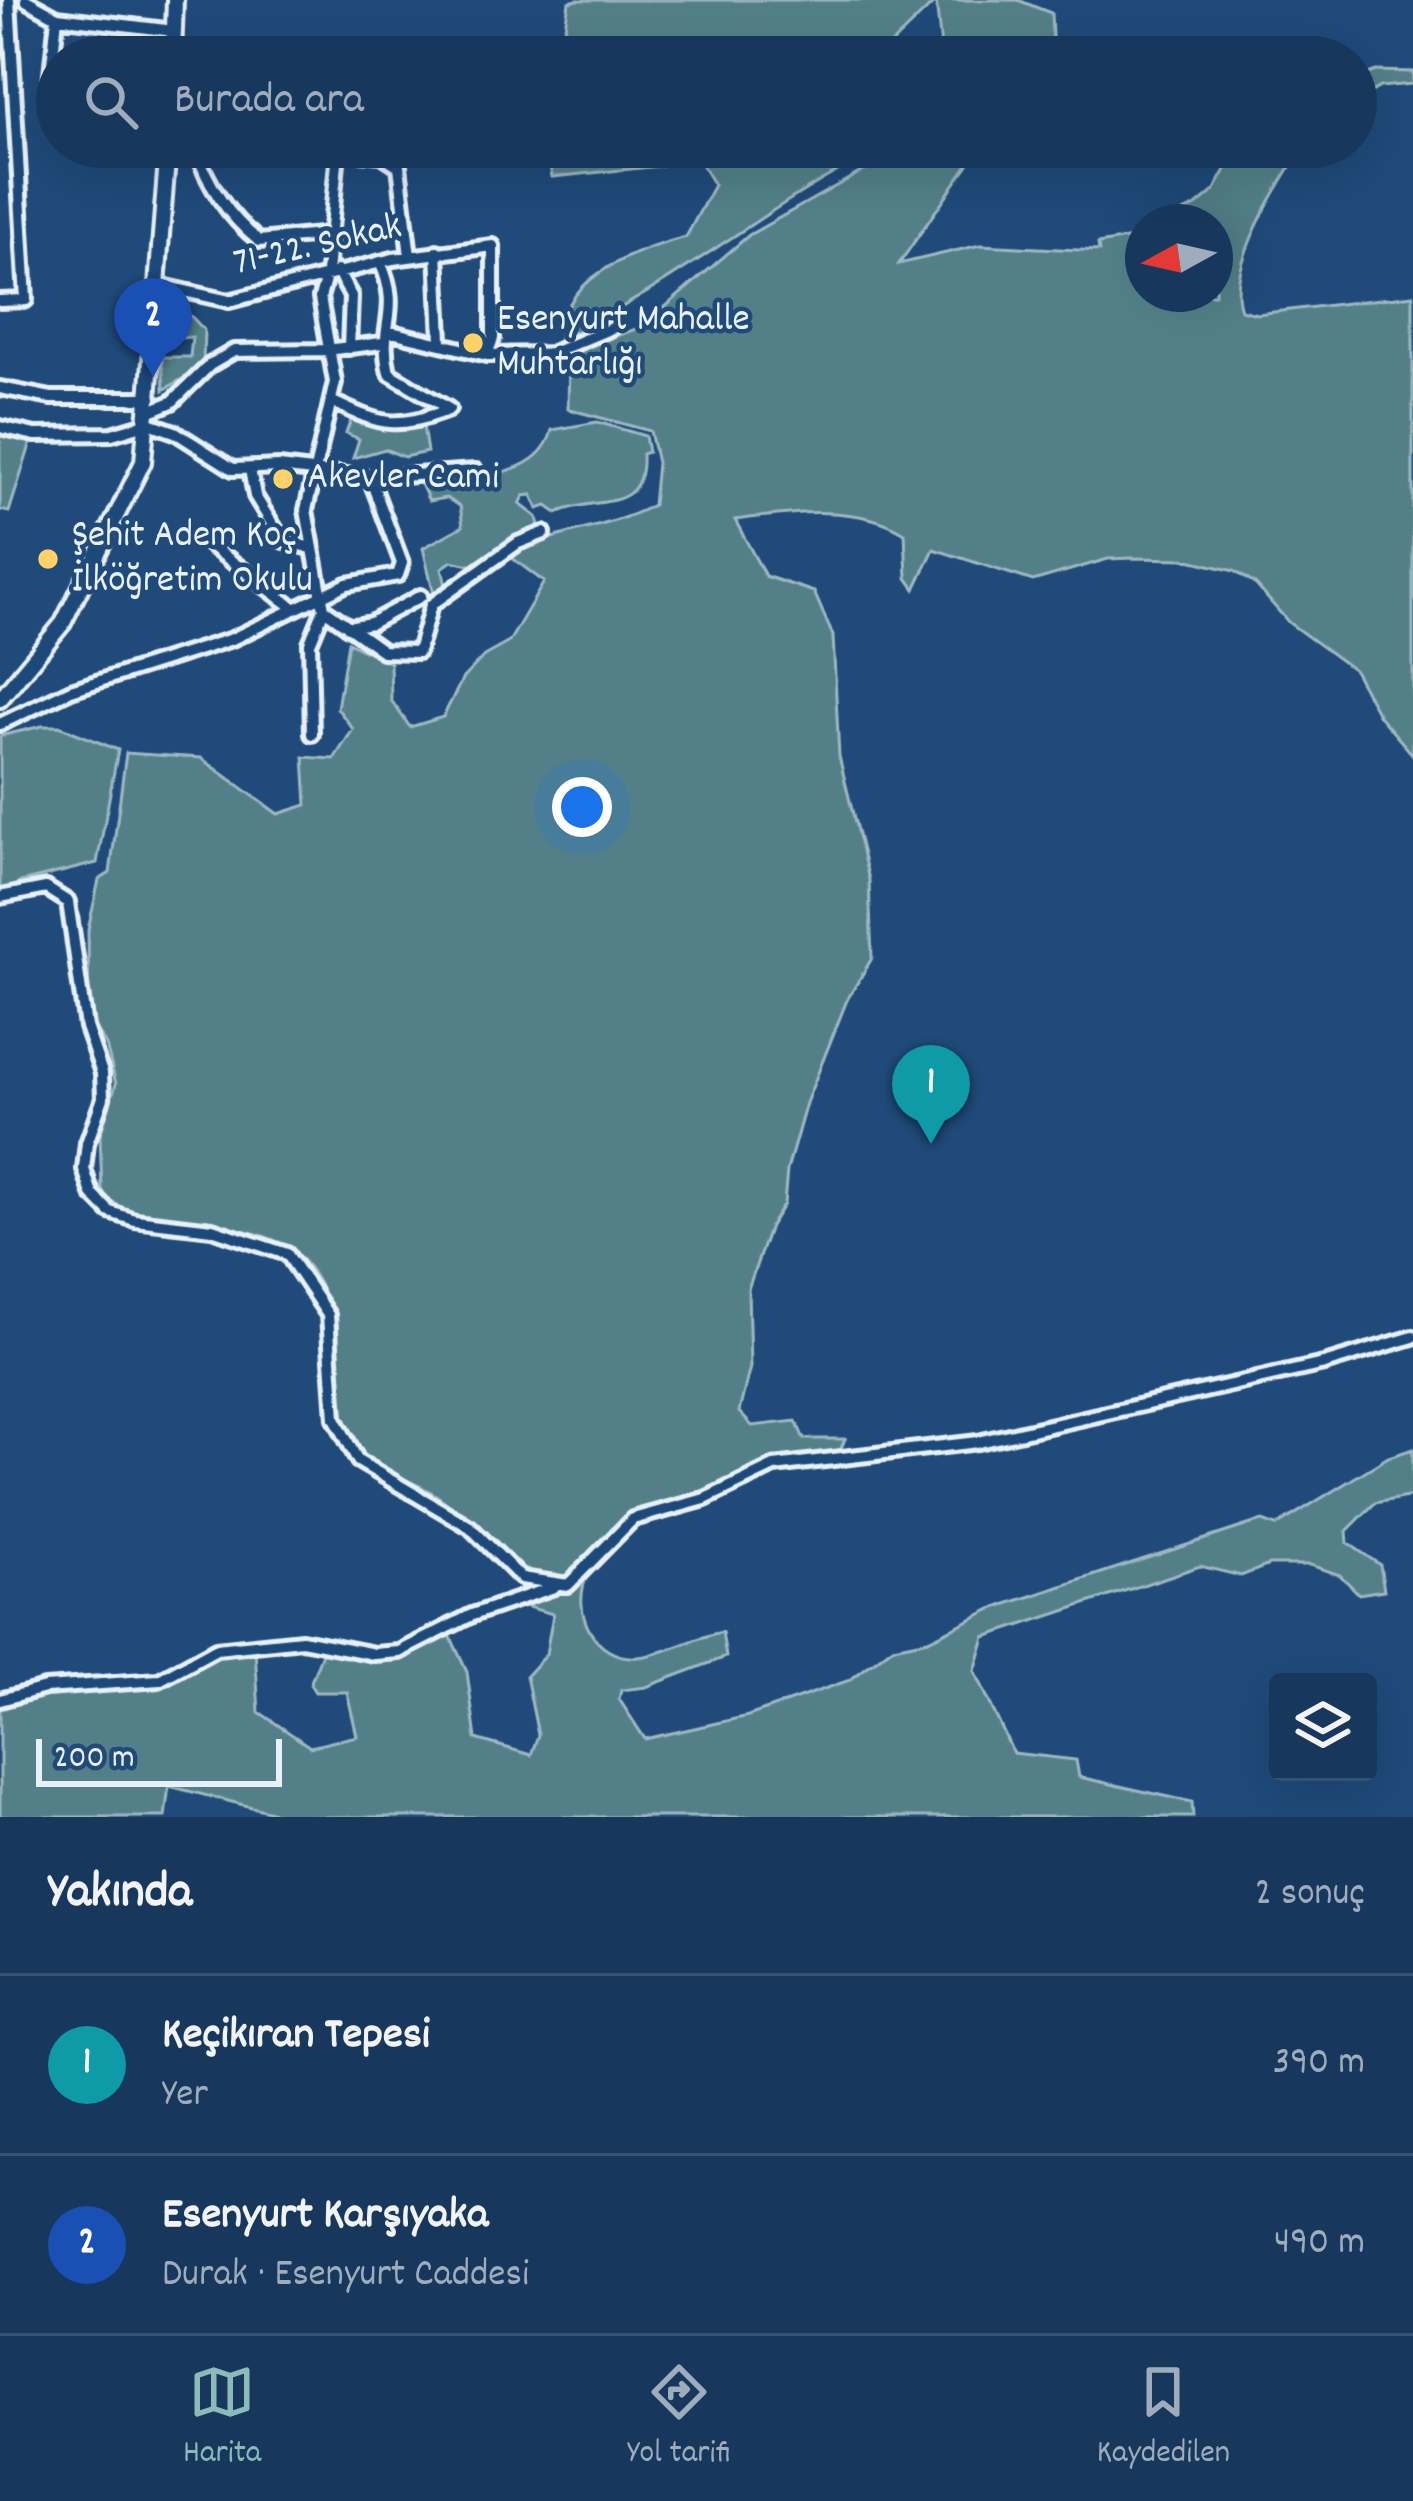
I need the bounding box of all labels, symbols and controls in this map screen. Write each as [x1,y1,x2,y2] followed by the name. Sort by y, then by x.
[36,36,1377,168] search box
[78,69,144,135] icon: search
[174,70,364,134] text: Burada ara
[228,201,408,293] street label: 71-22. Sokak
[1125,204,1233,312] north arrow
[114,278,192,377] pin: 2
[497,294,750,394] place label: Esenyurt Mahalle Muhtarlığı
[460,330,486,356] marker: Esenyurt Mahalle Muhtarlığı
[307,452,499,507] place label: Akevler Cami
[270,466,296,492] marker: Akevler Cami
[72,510,313,610] place label: Şehit Adem Koç İlköğretim Okulu
[35,546,61,572] marker: Şehit Adem Koç İlköğretim Okulu
[552,777,612,837] your location
[892,1045,970,1144] pin: 1
[1269,1673,1377,1781] map controls
[1269,1673,1377,1781] button: layers
[36,1733,282,1786] scale bar
[54,1736,135,1783] text: 200 m
[48,1859,192,1931] text: Yakında
[1255,1868,1365,1923] text: 2 sonuç
[162,2005,430,2069] text: Keçikıran Tepesi
[83,2037,91,2092] text: 1
[1273,2037,1365,2092] text: 390 m
[162,2069,208,2124] text: Yer
[162,2185,488,2249] text: Esenyurt Karşıyaka
[78,2217,96,2272] text: 2
[1274,2217,1365,2272] text: 490 m
[162,2249,529,2304] text: Durak · Esenyurt Caddesi
[183,2359,261,2478] tab: Harita
[627,2359,731,2478] tab: Yol tarifi
[1097,2359,1230,2478] tab: Kaydedilen

